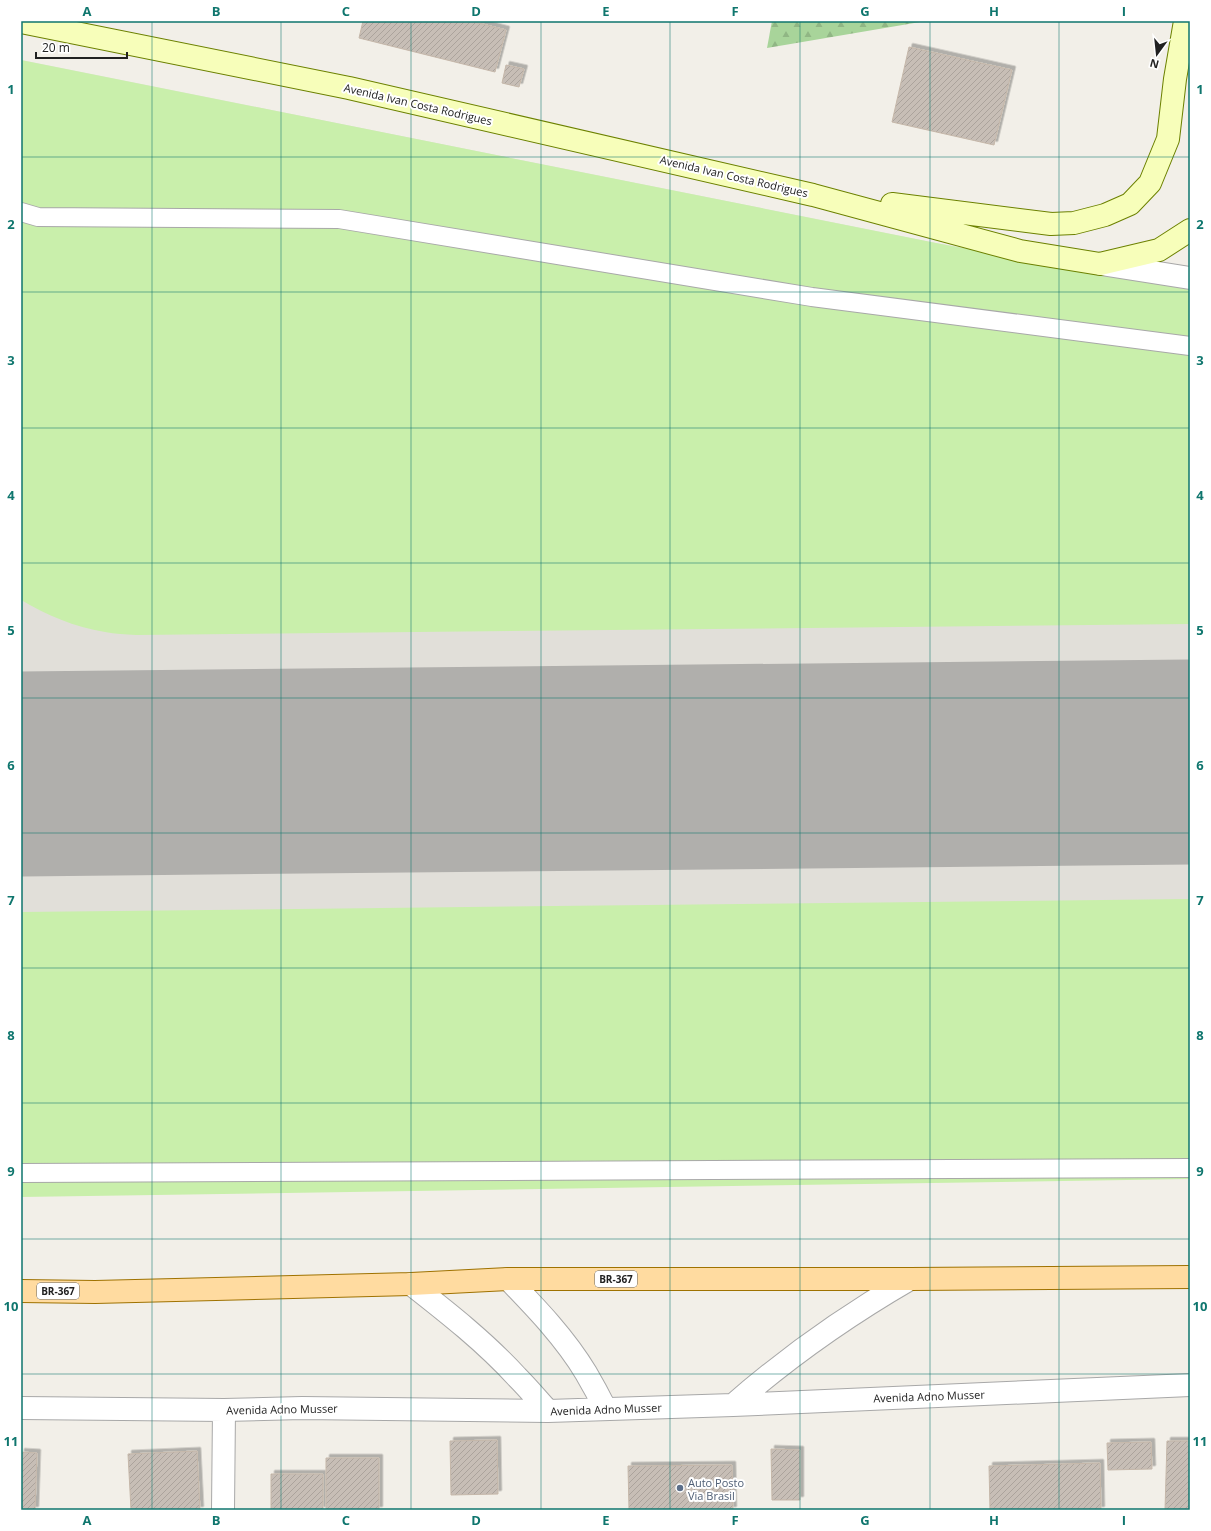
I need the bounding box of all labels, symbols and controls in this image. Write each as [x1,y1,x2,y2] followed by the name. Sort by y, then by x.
[83,2,92,20] text: A
[212,2,221,20] text: B
[342,2,350,20] text: C
[471,2,481,20] text: D
[602,2,610,20] text: E
[731,2,739,20] text: F
[860,2,870,20] text: G
[989,2,999,20] text: H
[1122,2,1126,20] text: I
[36,34,127,60] scale bar
[1137,34,1177,74] north arrow
[42,39,70,56] text: 20 m
[1148,56,1161,73] text: N
[7,80,15,98] text: 1
[343,80,493,128] street label: Avenida Ivan Costa Rodrigues
[1196,80,1204,98] text: 1
[659,152,809,200] street label: Avenida Ivan Costa Rodrigues
[7,215,15,233] text: 2
[1196,215,1204,233] text: 2
[7,351,15,369] text: 3
[1196,351,1204,369] text: 3
[7,486,15,504] text: 4
[1196,486,1204,504] text: 4
[7,621,15,639] text: 5
[1196,621,1204,639] text: 5
[7,756,15,774] text: 6
[1196,756,1204,774] text: 6
[7,891,15,909] text: 7
[1196,891,1204,909] text: 7
[7,1026,15,1044] text: 8
[1196,1026,1204,1044] text: 8
[7,1162,15,1180] text: 9
[1196,1162,1204,1180] text: 9
[595,1271,637,1287] road number: BR-367
[37,1283,79,1299] road number: BR-367
[4,1297,18,1315] text: 10
[1193,1297,1207,1315] text: 10
[873,1387,986,1405] street label: Avenida Adno Musser
[550,1400,663,1418] street label: Avenida Adno Musser
[226,1401,338,1417] street label: Avenida Adno Musser
[4,1432,18,1450] text: 11
[1193,1432,1207,1450] text: 11
[688,1475,744,1503] place label: Auto Posto Via Brasil
[675,1483,685,1493] marker: Auto Posto Via Brasil
[83,1511,92,1529] text: A
[212,1511,221,1529] text: B
[342,1511,350,1529] text: C
[471,1511,481,1529] text: D
[602,1511,610,1529] text: E
[731,1511,739,1529] text: F
[860,1511,870,1529] text: G
[989,1511,999,1529] text: H
[1122,1511,1126,1529] text: I

